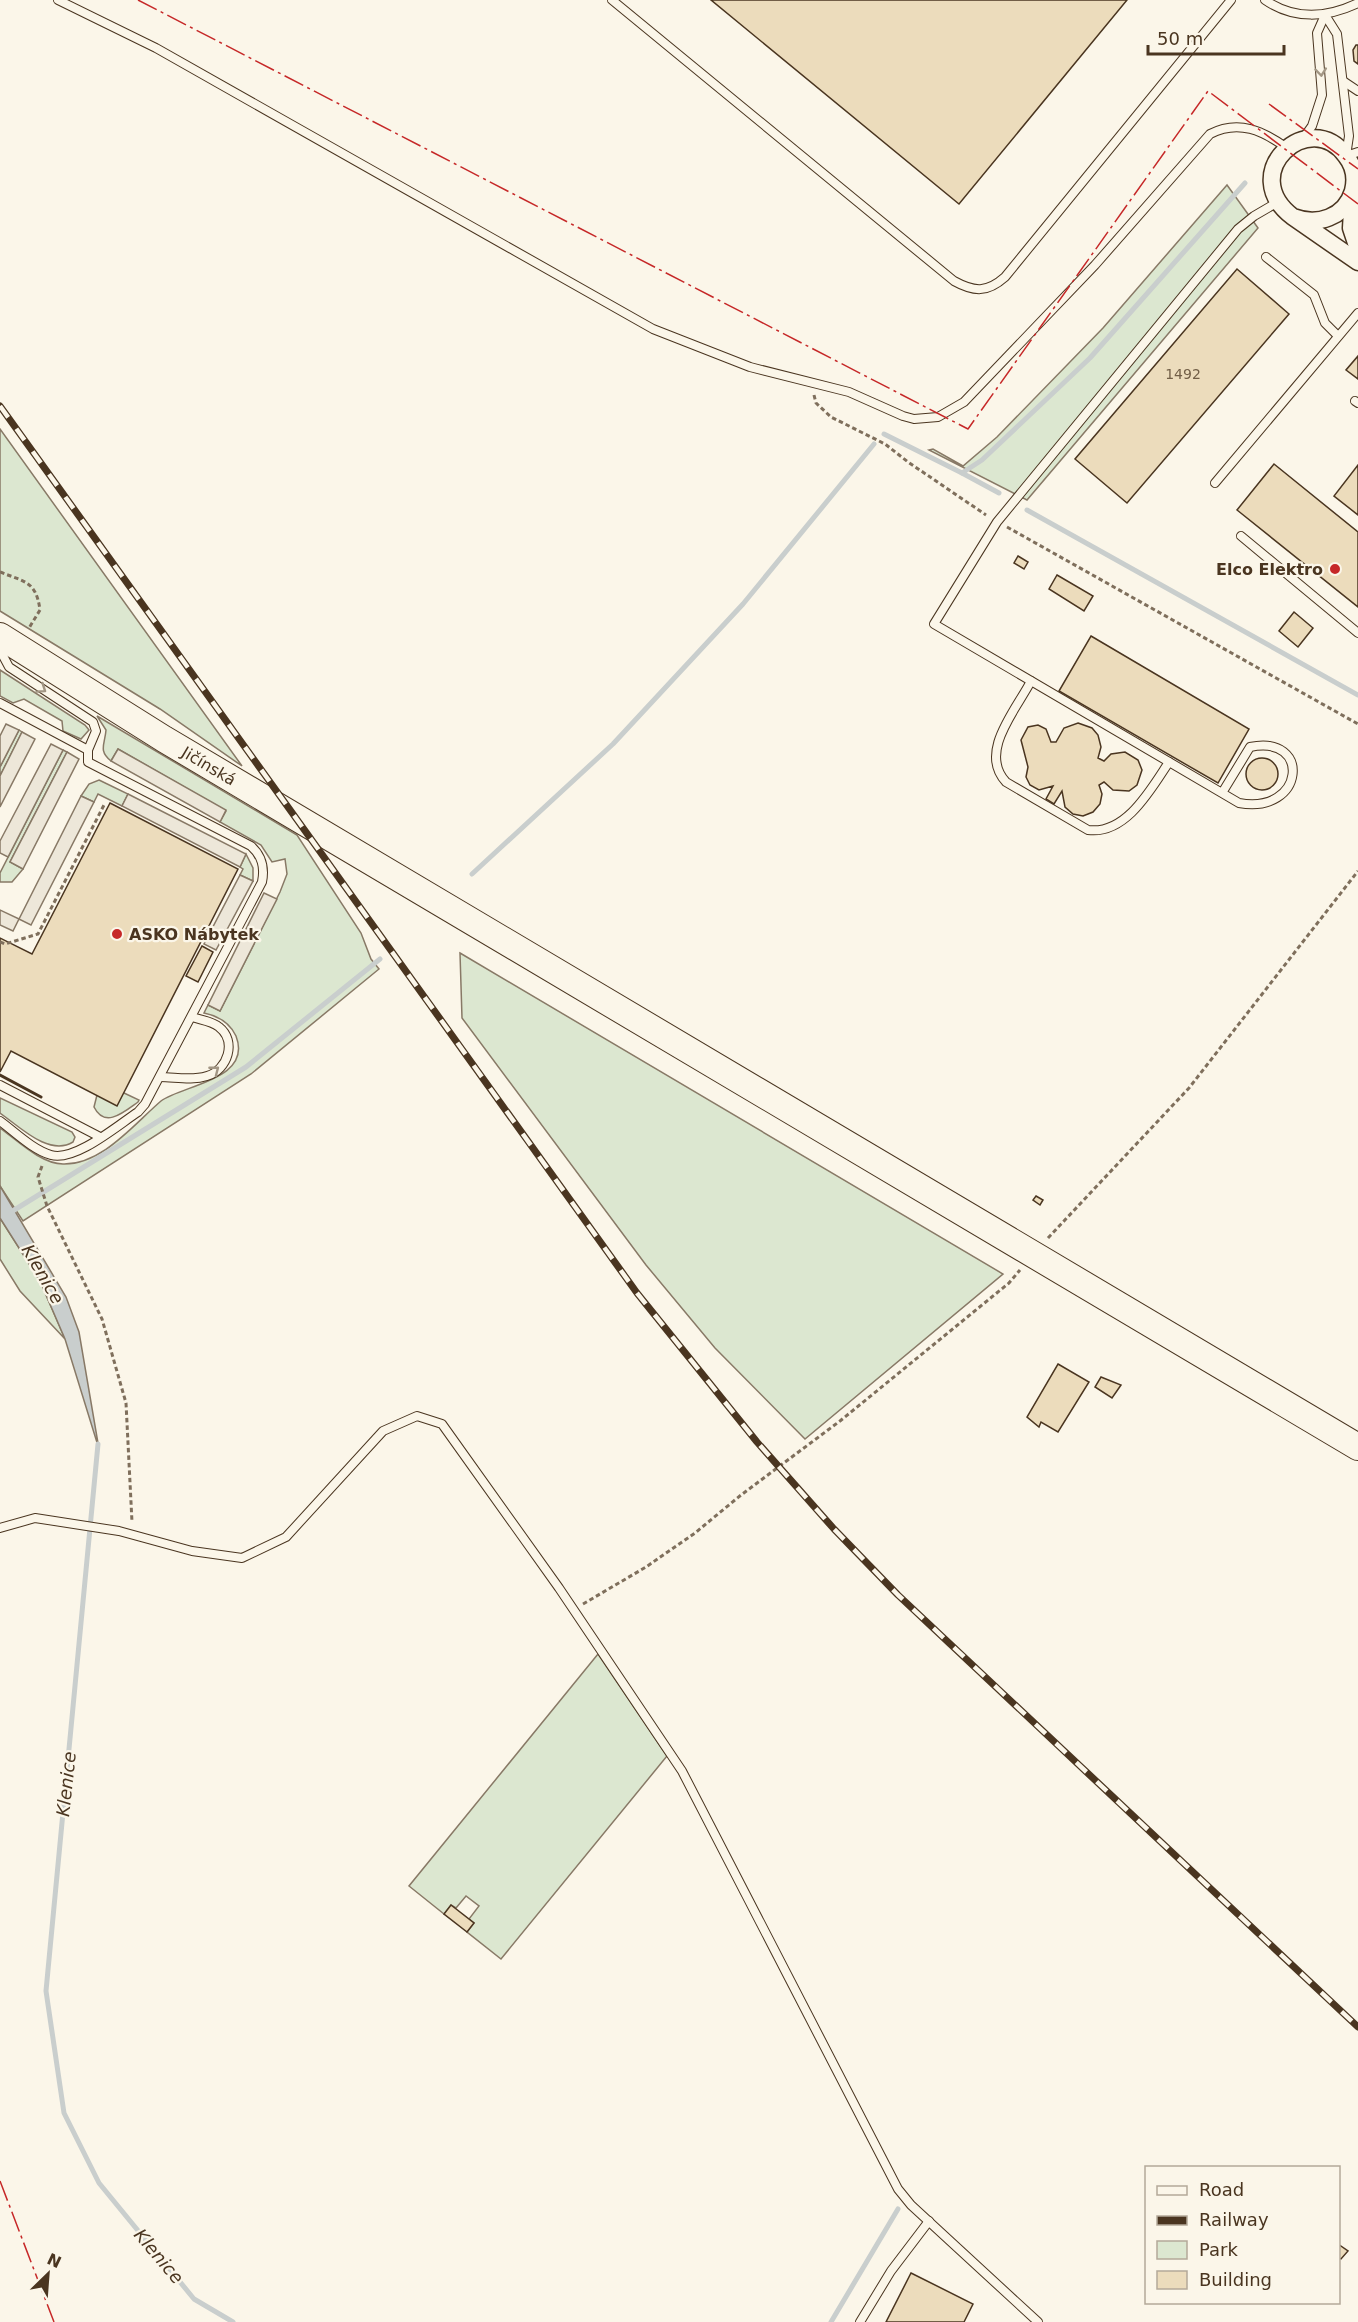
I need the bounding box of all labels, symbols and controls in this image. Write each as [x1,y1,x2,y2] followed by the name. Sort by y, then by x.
[1148,18,1284,56] scale bar
[1157,28,1203,49] text: 50 m
[1314,67,1327,76] one-way arrow
[1165,366,1201,382] house number: 1492
[1216,560,1323,579] place label: Elco Elektro
[1328,562,1342,576] marker: Elco Elektro
[35,682,46,693] one-way arrow
[178,742,240,789] street label: Jičínská
[129,925,259,944] place label: ASKO Nábytek
[110,927,124,941] marker: ASKO Nábytek
[208,1066,219,1077] one-way arrow
[18,1240,68,1308] water label: Klenice
[52,1750,80,1818] water label: Klenice
[1145,2166,1340,2304] legend
[1199,2179,1244,2200] text: Road
[1199,2209,1269,2230] text: Railway
[130,2224,188,2288] water label: Klenice
[1199,2239,1238,2260] text: Park
[18,2244,78,2304] north arrow
[44,2249,64,2272] text: N
[1199,2269,1272,2290] text: Building

